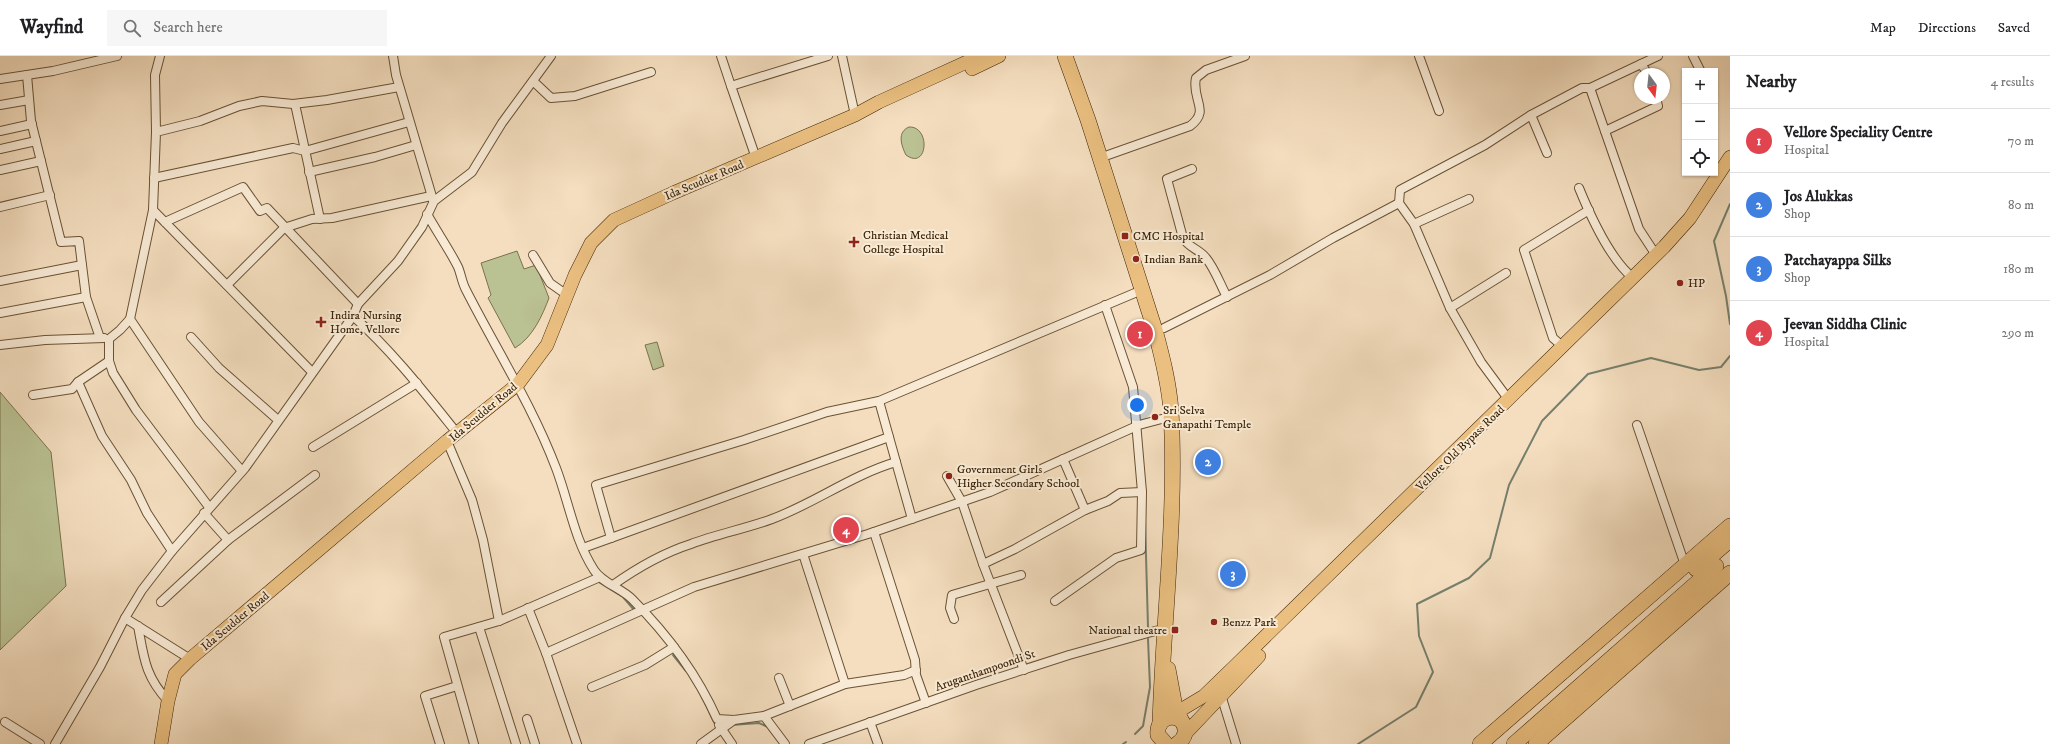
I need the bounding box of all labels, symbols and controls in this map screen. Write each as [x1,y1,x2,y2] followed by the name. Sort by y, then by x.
[107,10,387,46] search box
[20,16,83,39] text: Wayfind
[121,17,143,39] icon: search
[153,18,223,37] text: Search here
[1870,19,1896,37] text: Map
[1918,19,1976,37] text: Directions
[1998,19,2030,37] text: Saved
[1634,68,1670,104] north arrow
[1682,68,1718,176] map controls
[1682,68,1718,104] button: +
[1746,71,1796,93] text: Nearby
[1991,74,2034,90] text: 4 results
[1682,104,1718,140] button: −
[1784,123,1932,142] text: Vellore Speciality Centre
[1757,133,1761,149] text: 1
[2008,133,2034,149] text: 70 m
[1682,140,1718,176] button: locate
[1784,142,1829,158] text: Hospital
[662,157,746,204] street label: Ida Scudder Road
[1784,187,1853,206] text: Jos Alukkas
[1756,197,1762,213] text: 2
[2008,197,2034,213] text: 80 m
[1784,206,1810,222] text: Shop
[863,228,949,257] place label: Christian Medical College Hospital
[1133,229,1204,244] place label: CMC Hospital
[1120,231,1130,241] marker: CMC Hospital
[848,236,860,248] marker: Christian Medical College Hospital
[1784,251,1891,270] text: Patchayappa Silks
[1144,252,1203,267] place label: Indian Bank
[1131,254,1141,264] marker: Indian Bank
[1757,261,1761,277] text: 3
[2003,261,2034,277] text: 180 m
[1784,270,1810,286] text: Shop
[1688,276,1705,291] place label: HP
[1675,278,1685,288] marker: HP
[330,308,402,337] place label: Indira Nursing Home, Vellore
[1784,315,1907,334] text: Jeevan Siddha Clinic
[315,316,327,328] marker: Indira Nursing Home, Vellore
[1127,319,1153,349] pin: 1
[1755,325,1763,341] text: 4
[2002,325,2034,341] text: 290 m
[1784,334,1829,350] text: Hospital
[446,379,521,445] street label: Ida Scudder Road
[1127,395,1147,415] your location
[1412,402,1508,495] street label: Vellore Old Bypass Road
[1163,403,1251,432] place label: Sri Selva Ganapathi Temple
[1150,412,1160,422] marker: Sri Selva Ganapathi Temple
[1195,447,1221,477] pin: 2
[957,462,1080,491] place label: Government Girls Higher Secondary School
[944,471,954,481] marker: Government Girls Higher Secondary School
[833,515,859,545] pin: 4
[1220,559,1246,589] pin: 3
[198,588,273,654] street label: Ida Scudder Road
[1222,615,1276,630] place label: Benzz Park
[1209,617,1219,627] marker: Benzz Park
[1089,623,1167,638] place label: National theatre
[1170,625,1180,635] marker: National theatre
[933,646,1037,695] street label: Aruganthampoondi St

